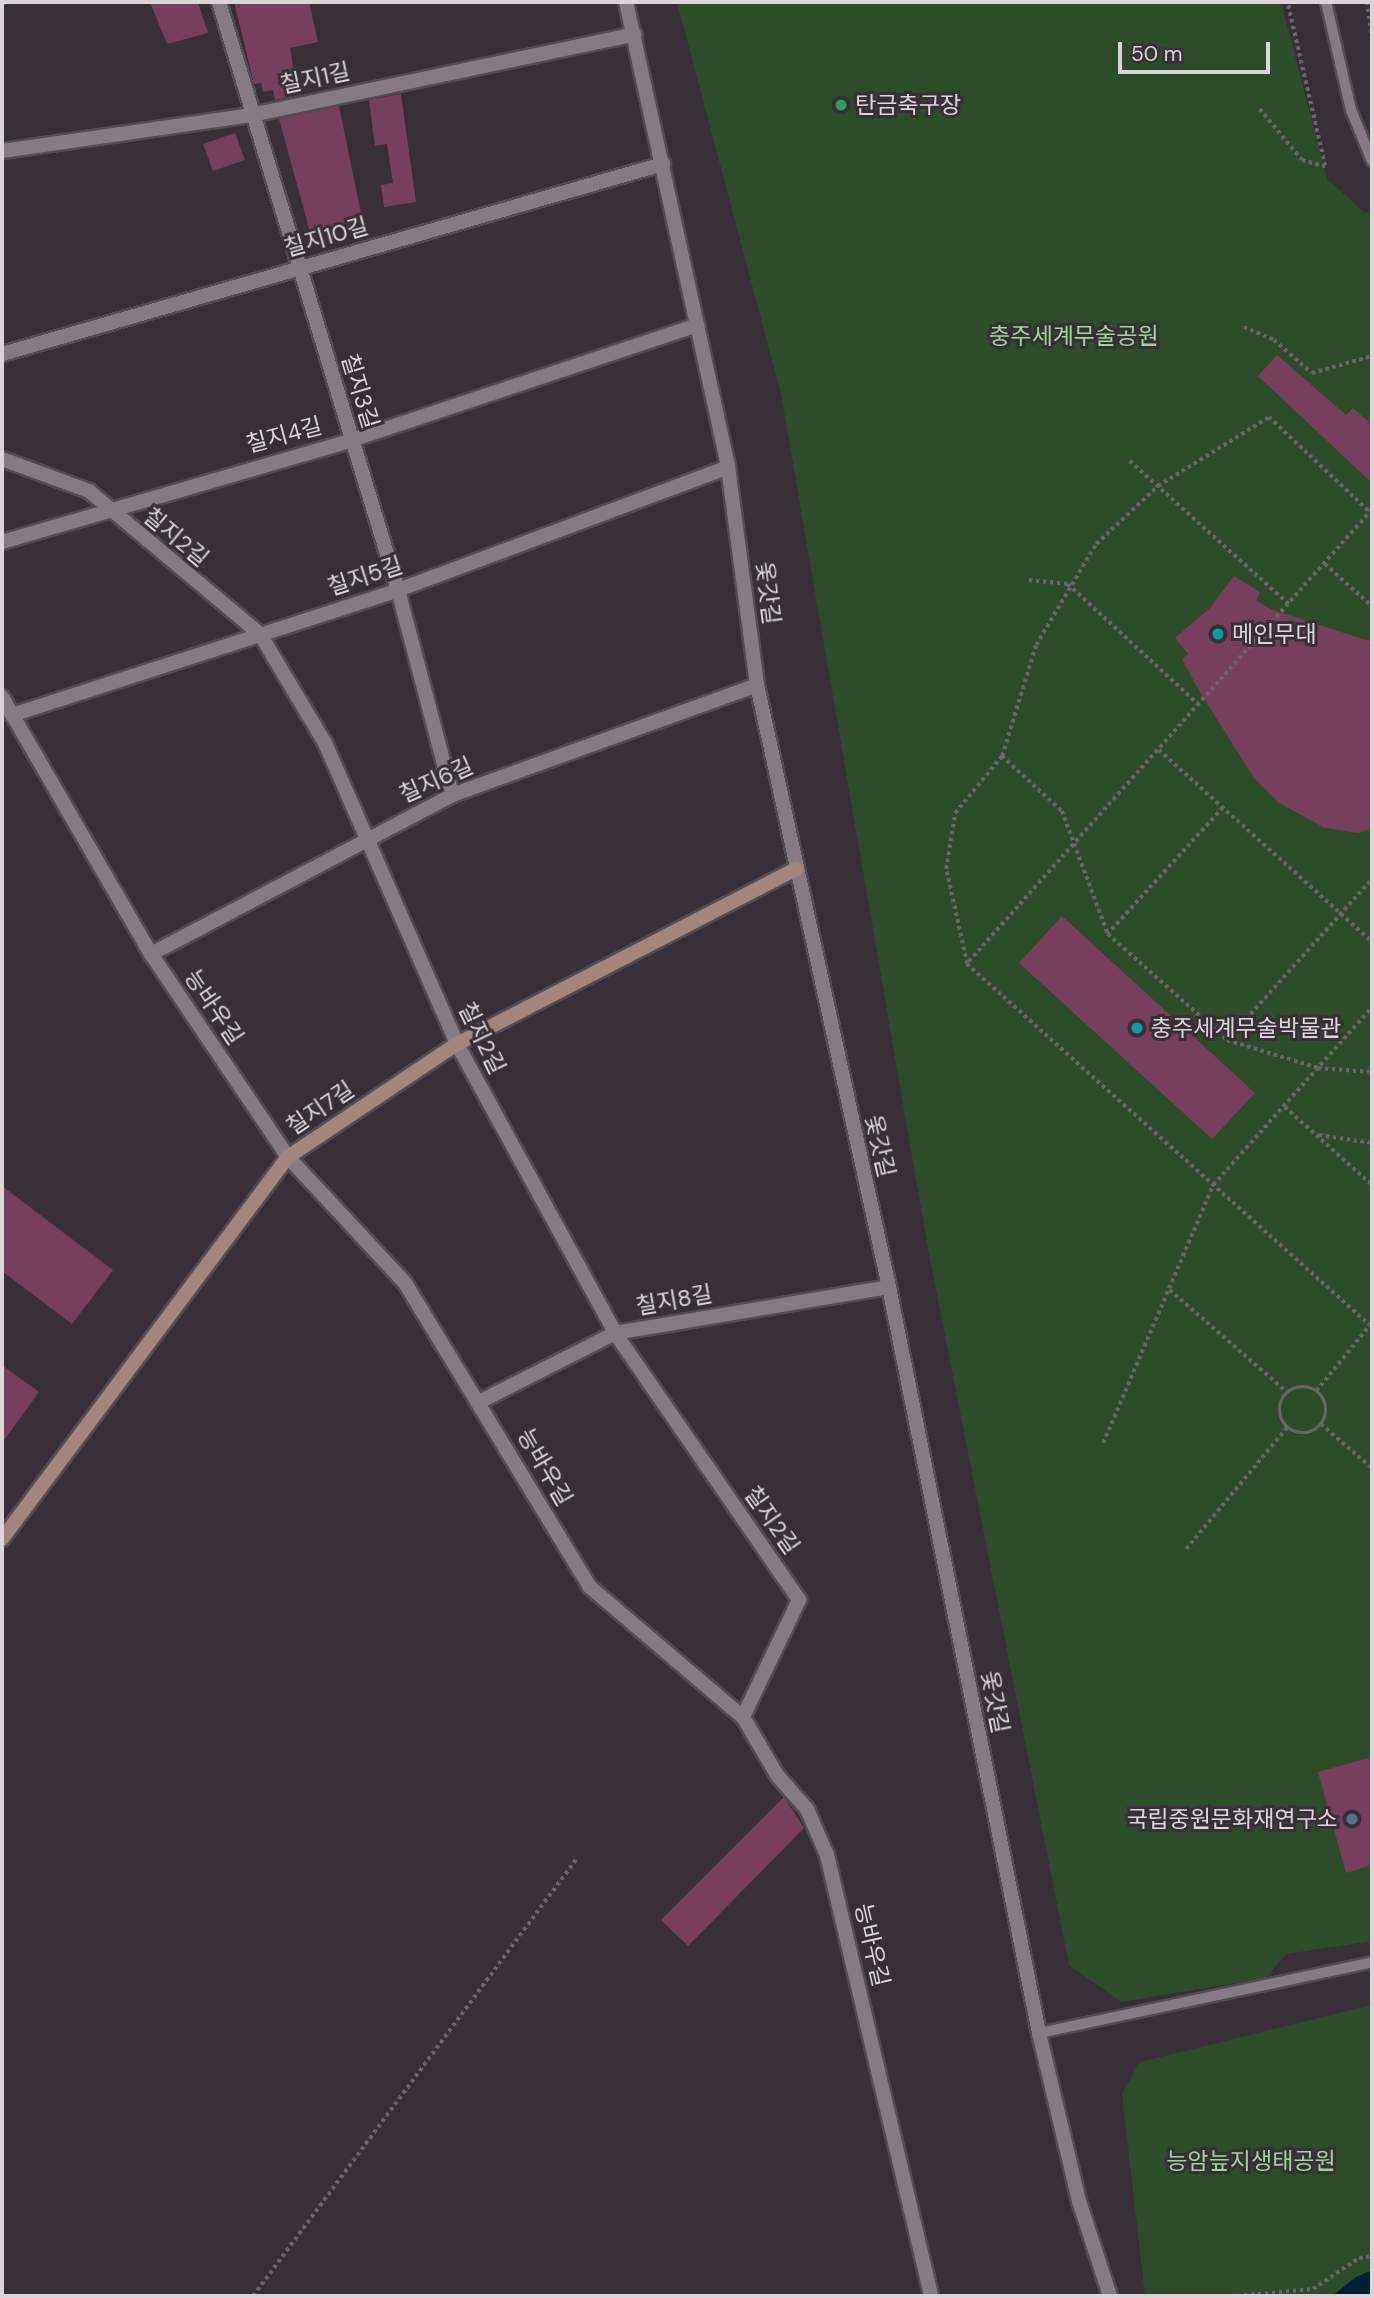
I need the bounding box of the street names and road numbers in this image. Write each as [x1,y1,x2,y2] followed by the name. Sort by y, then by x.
[278,57,352,99] street label: 칠지1길
[281,212,371,262] street label: 칠지10길
[336,350,384,432] street label: 칠지3길
[243,412,325,458] street label: 칠지4길
[138,502,214,572] street label: 칠지2길
[324,551,406,601] street label: 칠지5길
[750,560,786,626] street label: 옻갓길
[395,752,477,808] street label: 칠지6길
[179,964,249,1050] street label: 능바우길
[453,997,511,1079] street label: 칠지2길
[281,1075,359,1141] street label: 칠지7길
[859,1112,901,1180] street label: 옻갓길
[633,1280,715,1320] street label: 칠지8길
[512,1423,578,1511] street label: 능바우길
[739,1481,805,1559] street label: 칠지2길
[975,1668,1015,1736] street label: 옻갓길
[849,1901,895,1989] street label: 능바우길

